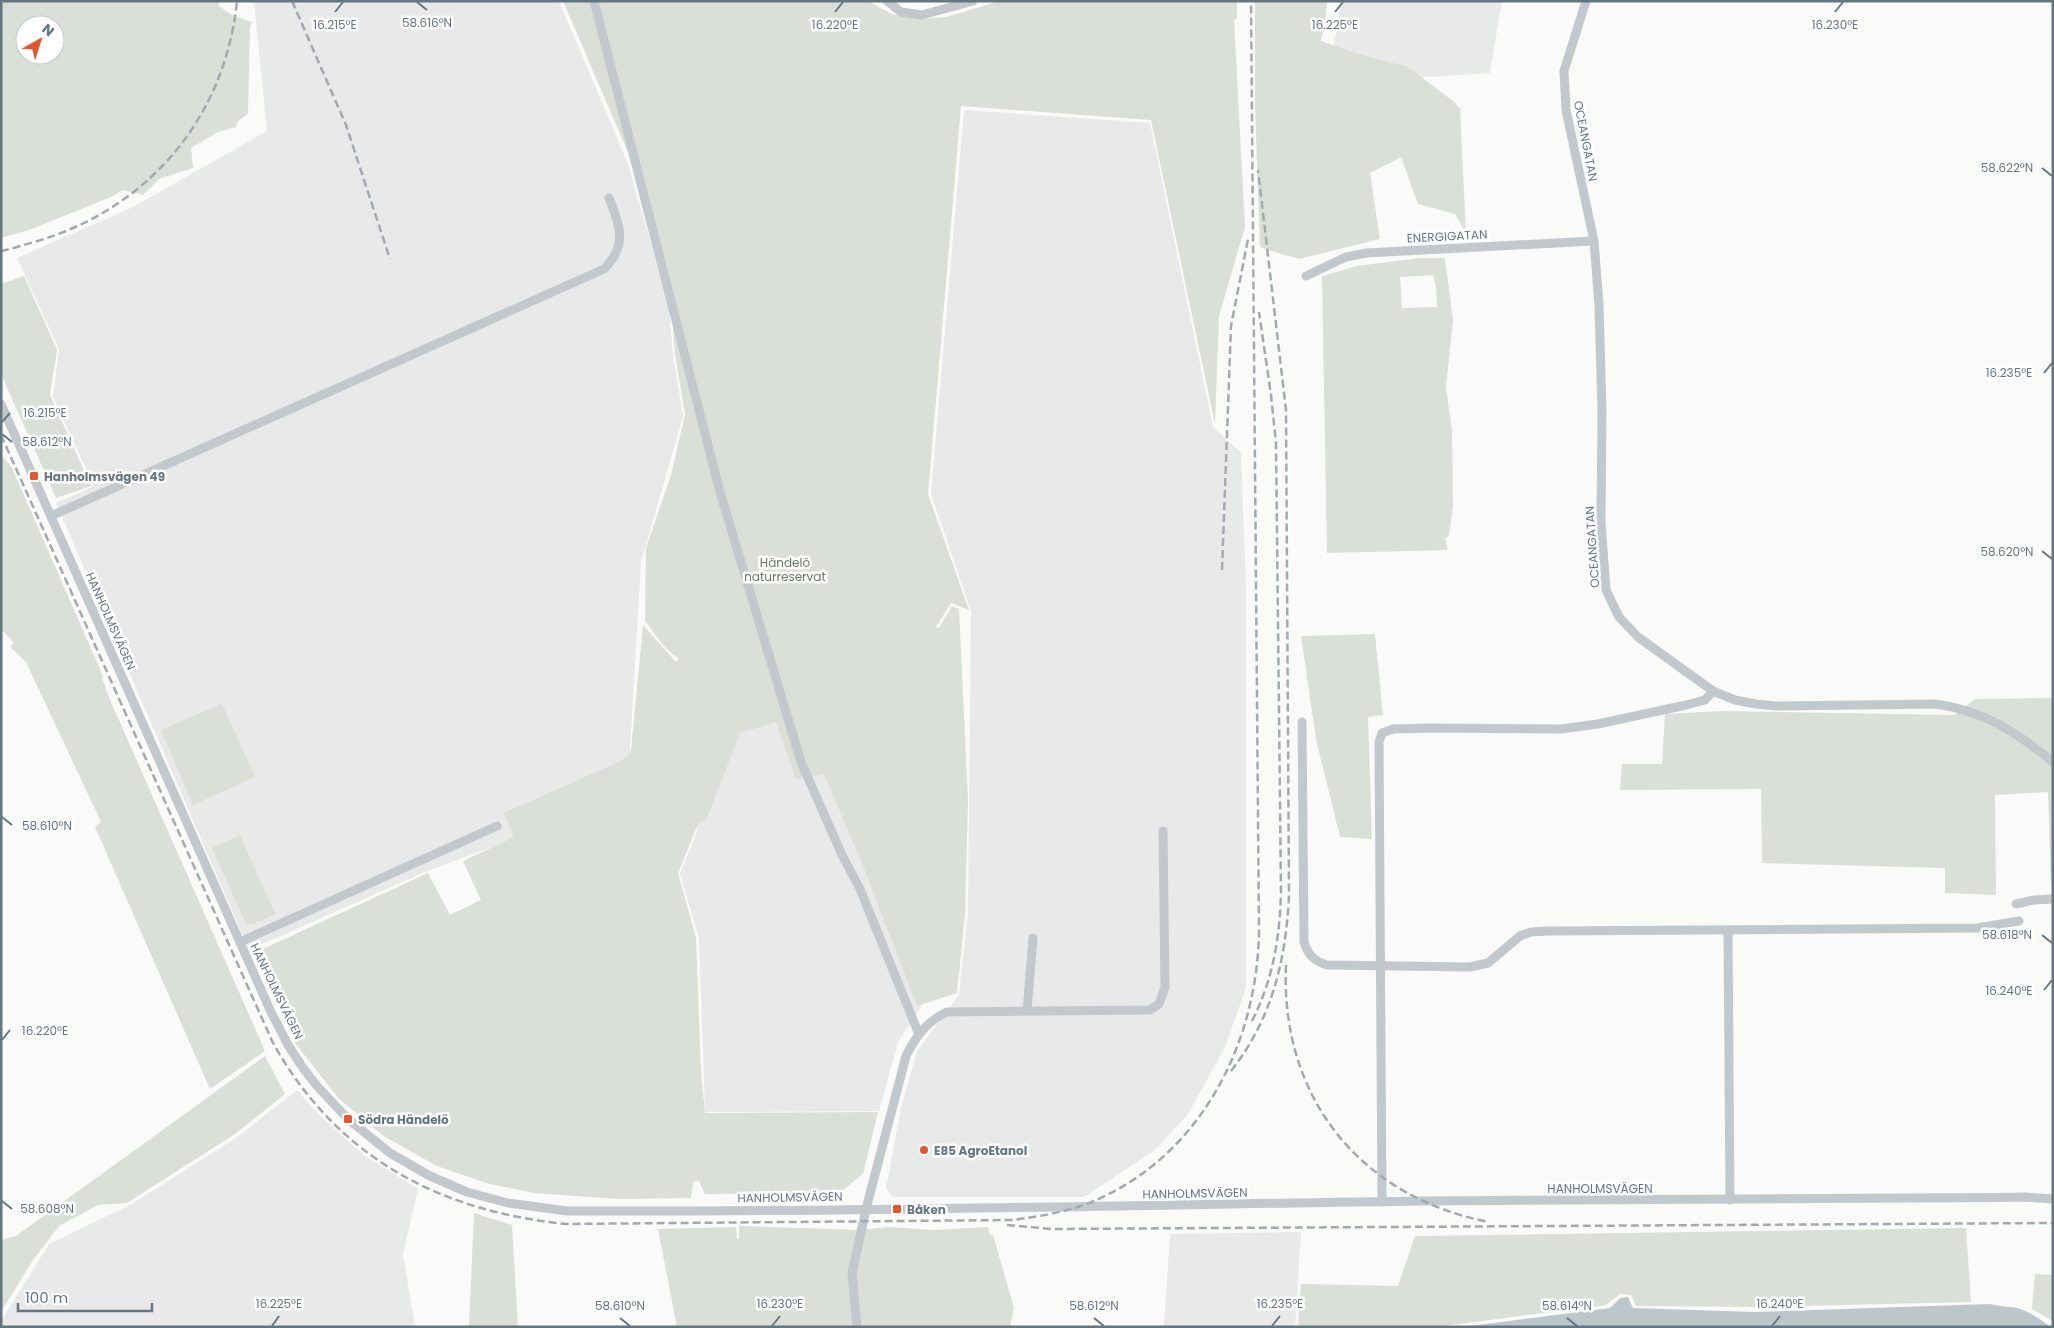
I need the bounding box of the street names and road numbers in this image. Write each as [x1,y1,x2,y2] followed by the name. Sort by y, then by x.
[1570,99,1602,183] street label: OCEANGATAN
[1406,225,1488,247] street label: ENERGIGATAN
[1581,506,1603,588] street label: OCEANGATAN
[82,569,140,673] street label: HANHOLMSVÄGEN
[246,940,308,1042] street label: HANHOLMSVÄGEN
[1547,1180,1653,1197] street label: HANHOLMSVÄGEN
[1142,1184,1248,1202] street label: HANHOLMSVÄGEN
[737,1188,843,1206] street label: HANHOLMSVÄGEN

